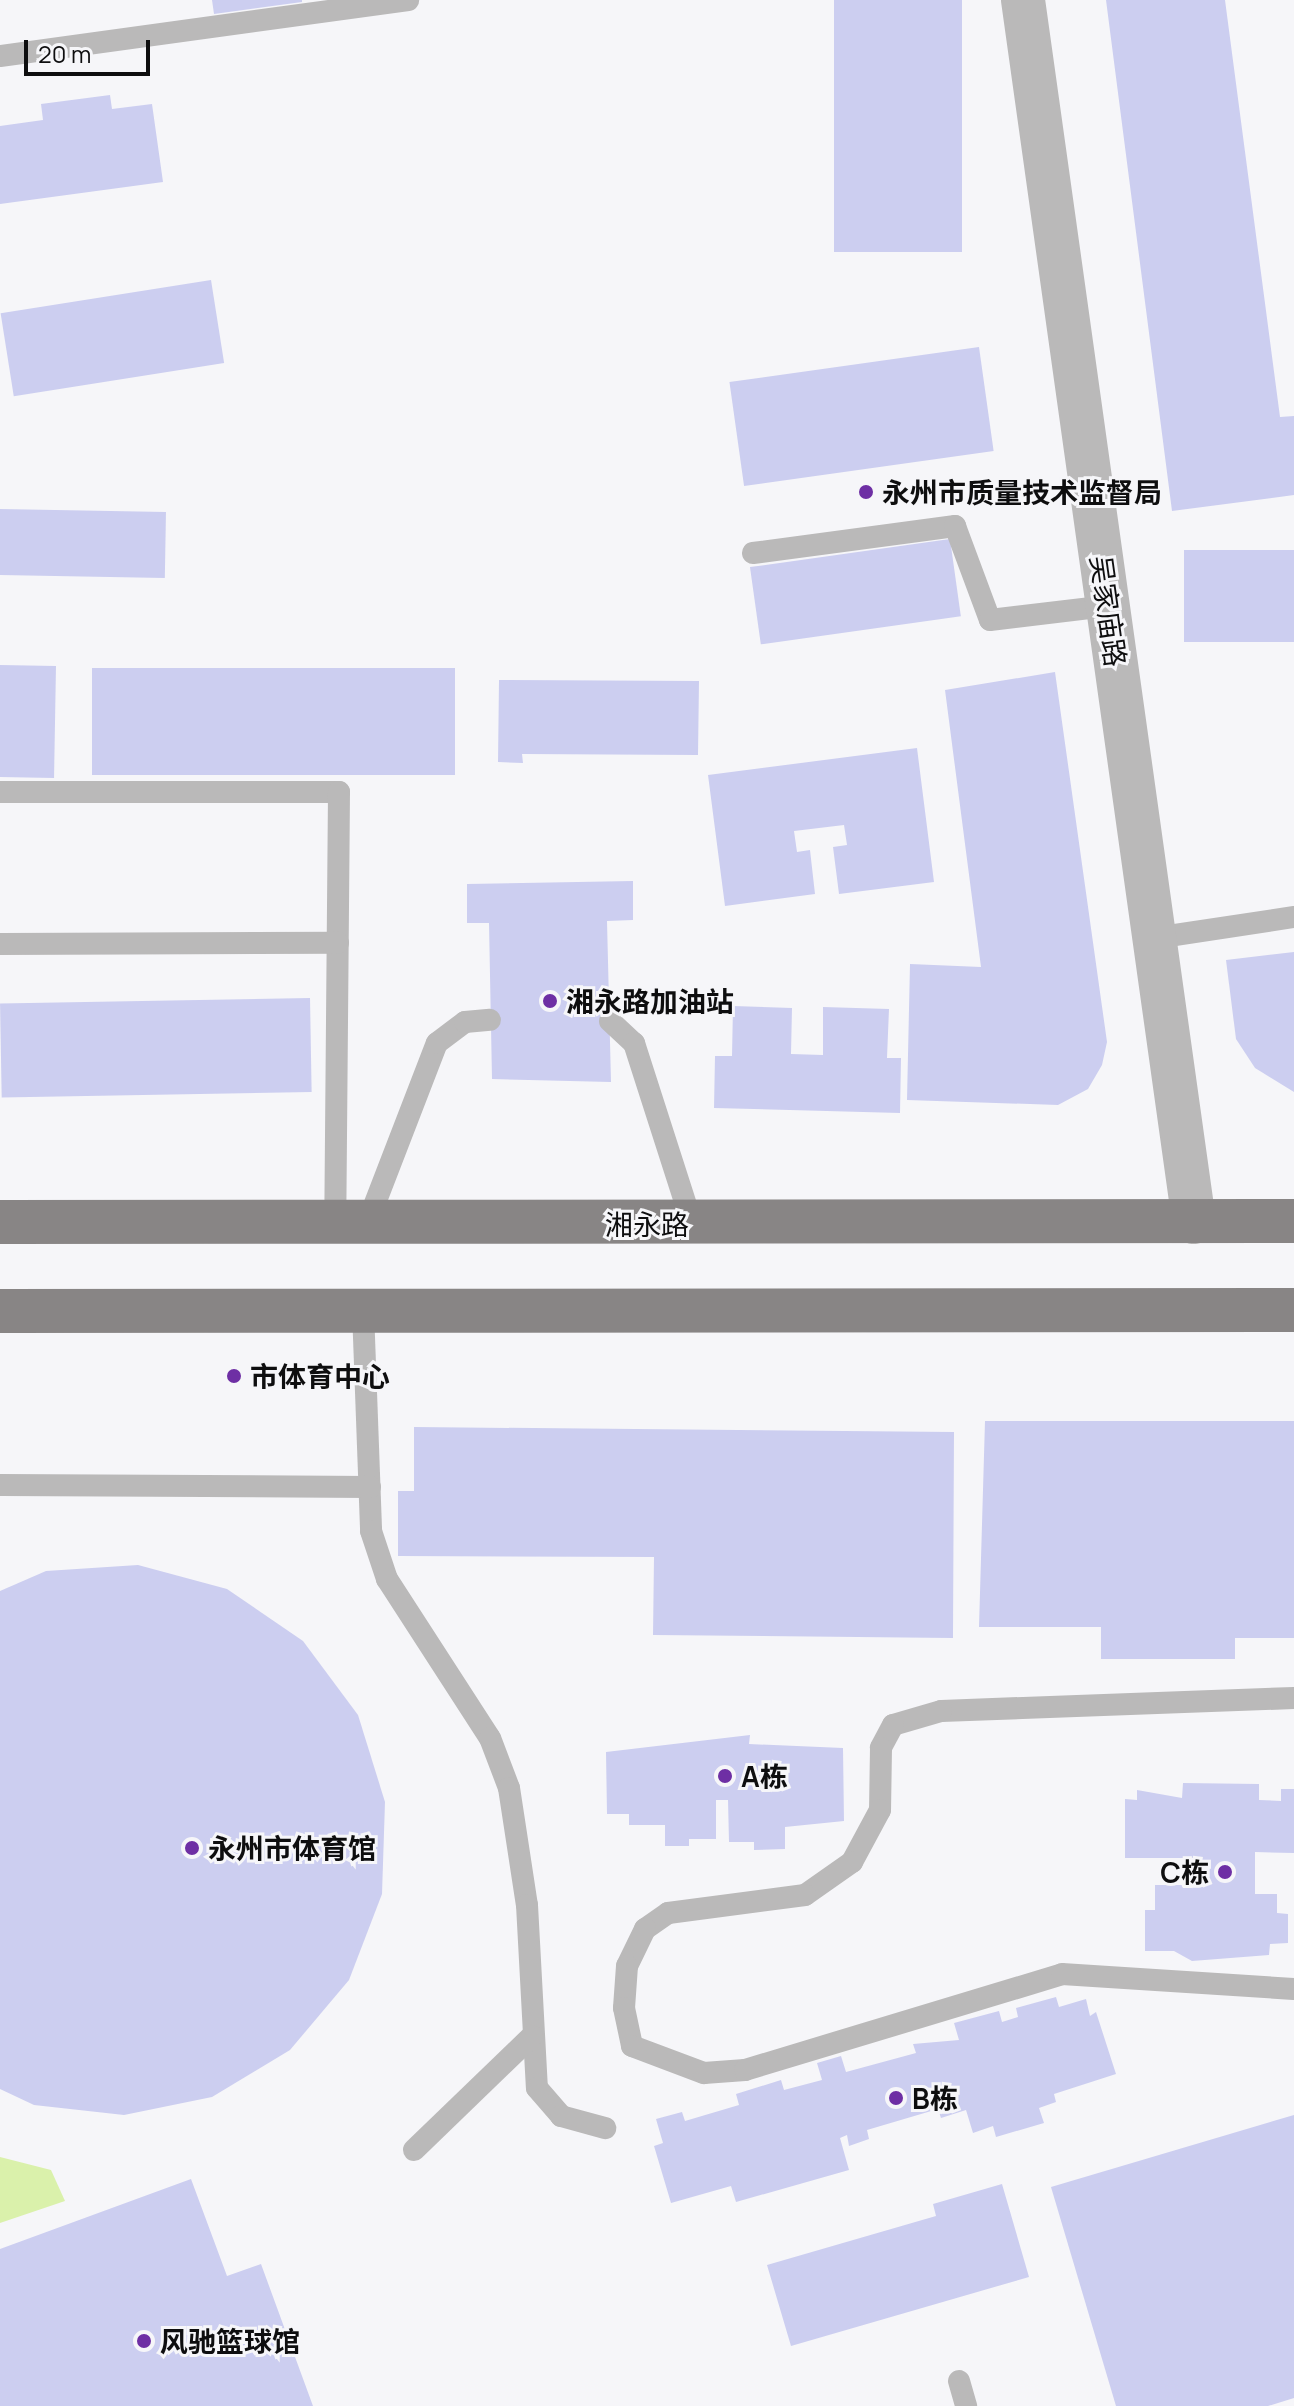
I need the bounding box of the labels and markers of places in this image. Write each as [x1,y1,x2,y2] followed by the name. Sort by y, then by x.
[882,475,1162,509] place label: 永州市质量技术监督局
[857,483,875,501] marker: 永州市质量技术监督局
[566,984,734,1018] place label: 湘永路加油站
[541,992,559,1010] marker: 湘永路加油站
[250,1359,390,1393] place label: 市体育中心
[225,1367,243,1385] marker: 市体育中心
[741,1759,788,1793] place label: A栋
[716,1767,734,1785] marker: A栋
[208,1831,376,1865] place label: 永州市体育馆
[183,1839,201,1857] marker: 永州市体育馆
[1160,1855,1209,1889] place label: C栋
[1216,1863,1234,1881] marker: C栋
[912,2081,958,2115] place label: B栋
[887,2089,905,2107] marker: B栋
[160,2324,300,2358] place label: 风驰篮球馆
[135,2332,153,2350] marker: 风驰篮球馆

